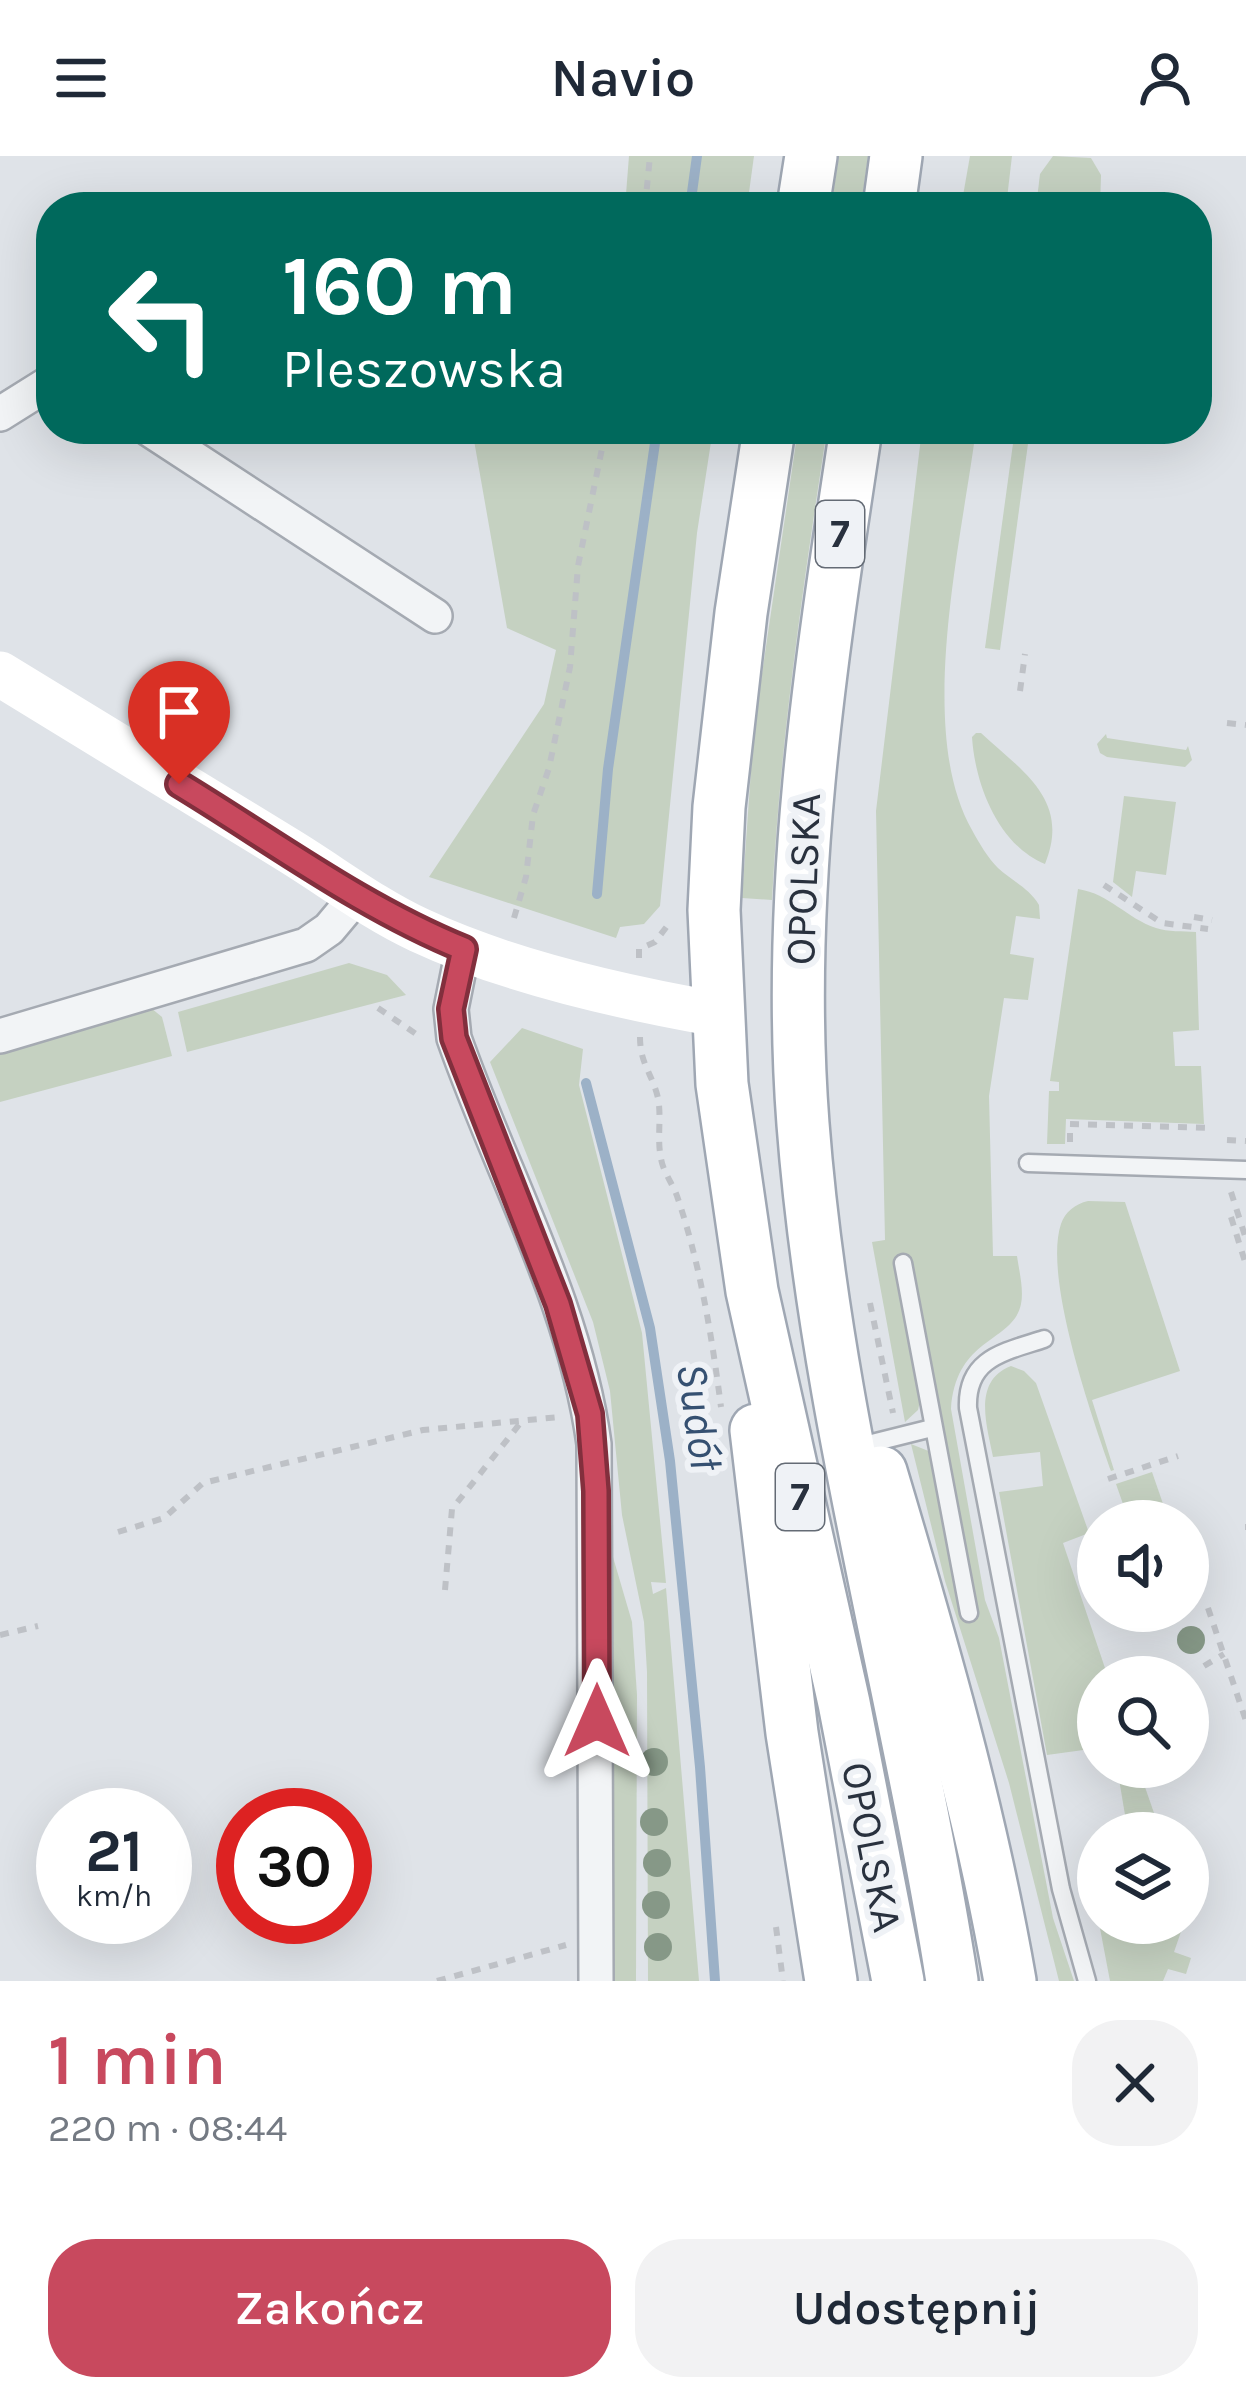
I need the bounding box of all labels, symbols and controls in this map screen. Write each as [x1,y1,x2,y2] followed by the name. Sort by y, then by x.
[48,45,114,111] icon: menu
[1132,45,1198,111] icon: person
[551,46,695,110] text: Navio
[282,237,517,335] text: 160 m
[84,240,240,396] icon: left
[282,337,566,401] text: Pleszowska
[816,501,864,567] road number: 7
[128,661,230,784] pin
[146,679,212,745] icon: arrive
[775,792,831,966] street label: OPOLSKA
[666,1360,733,1475] water label: Sudół
[776,1464,824,1530] road number: 7
[1077,1500,1209,1944] map controls
[1077,1500,1209,1632] button: sound
[1077,1656,1209,1788] button: search
[534,1658,660,1784] position arrow
[831,1758,913,1936] street label: OPOLSKA
[216,1788,372,1944] speed limit sign: 30
[1077,1812,1209,1944] button: layers
[85,1816,143,1886] text: 21
[76,1878,152,1914] text: km/h
[48,2018,227,2102] text: 1 min
[1072,2020,1198,2146] button: close
[48,2105,287,2151] text: 220 m · 08:44
[48,2239,611,2377] button: Zakończ
[635,2239,1198,2377] button: Udostępnij

